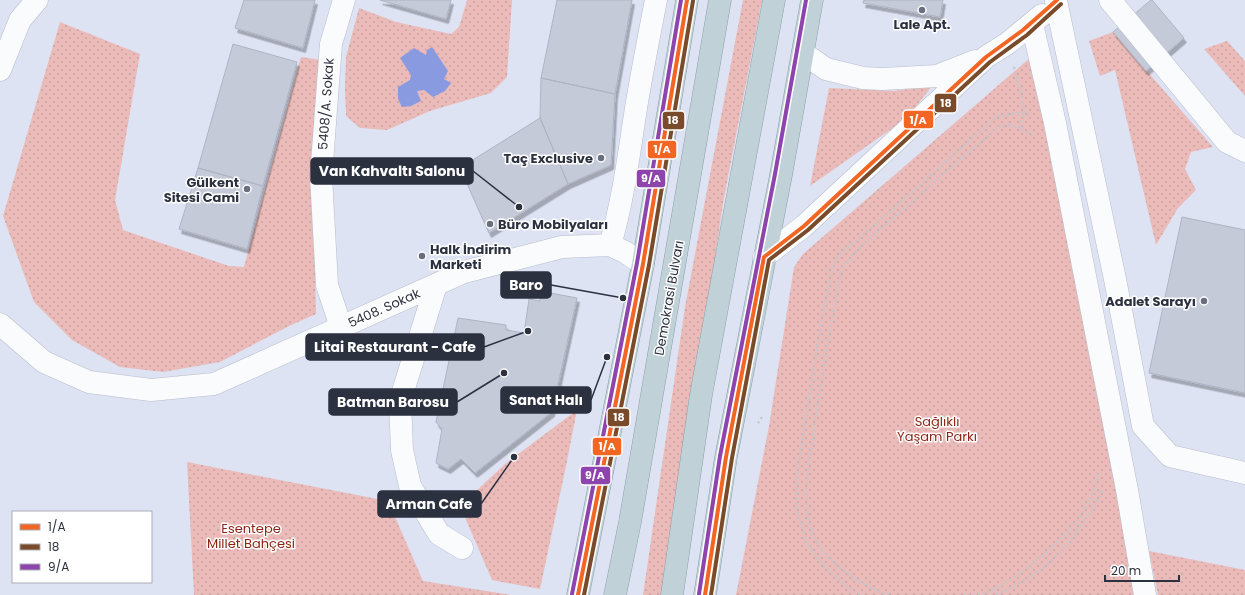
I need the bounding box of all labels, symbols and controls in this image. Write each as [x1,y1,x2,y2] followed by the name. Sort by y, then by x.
[917,5,927,15] marker: Lale Apt.
[894,15,951,34] place label: Lale Apt.
[313,57,339,151] street label: 5408/A. Sokak
[934,93,957,113] line badge: 18
[940,95,952,111] text: 18
[903,110,934,129] line badge: 1/A
[662,111,685,130] line badge: 18
[667,112,679,128] text: 18
[909,112,927,128] text: 1/A
[647,140,677,159] line badge: 1/A
[653,141,671,157] text: 1/A
[503,149,593,168] place label: Taç Exclusive
[596,153,606,163] marker: Taç Exclusive
[311,158,473,184] callout: Van Kahvaltı Salonu
[319,161,465,181] text: Van Kahvaltı Salonu
[636,169,666,188] line badge: 9/A
[641,170,661,186] text: 9/A
[164,173,239,207] place label: Gülkent Sitesi Cami
[242,184,252,194] marker: Gülkent Sitesi Cami
[498,215,608,234] place label: Büro Mobilyaları
[485,219,495,229] marker: Büro Mobilyaları
[650,239,688,357] street label: Demokrasi Bulvarı
[430,240,512,274] place label: Halk İndirim Marketi
[417,251,427,261] marker: Halk İndirim Marketi
[501,272,551,298] callout: Baro
[509,275,543,295] text: Baro
[345,284,423,332] street label: 5408. Sokak
[1105,292,1196,311] place label: Adalet Sarayı
[1199,296,1209,306] marker: Adalet Sarayı
[306,334,484,360] callout: Litai Restaurant - Cafe
[314,337,476,357] text: Litai Restaurant - Cafe
[501,387,591,413] callout: Sanat Halı
[329,389,457,415] callout: Batman Barosu
[509,390,583,410] text: Sanat Halı
[337,392,449,412] text: Batman Barosu
[607,408,630,427] line badge: 18
[613,409,625,425] text: 18
[897,412,977,446] park label: Sağlıklı Yaşam Parkı
[592,437,622,456] line badge: 1/A
[598,438,616,454] text: 1/A
[580,466,611,485] line badge: 9/A
[585,467,605,483] text: 9/A
[378,491,481,517] callout: Arman Cafe
[386,494,473,514] text: Arman Cafe
[12,511,152,583] legend
[48,518,66,535] text: 1/A
[207,519,295,553] park label: Esentepe Millet Bahçesi
[48,538,59,555] text: 18
[1105,557,1179,583] scale bar
[48,558,69,575] text: 9/A
[1111,562,1141,579] text: 20 m

